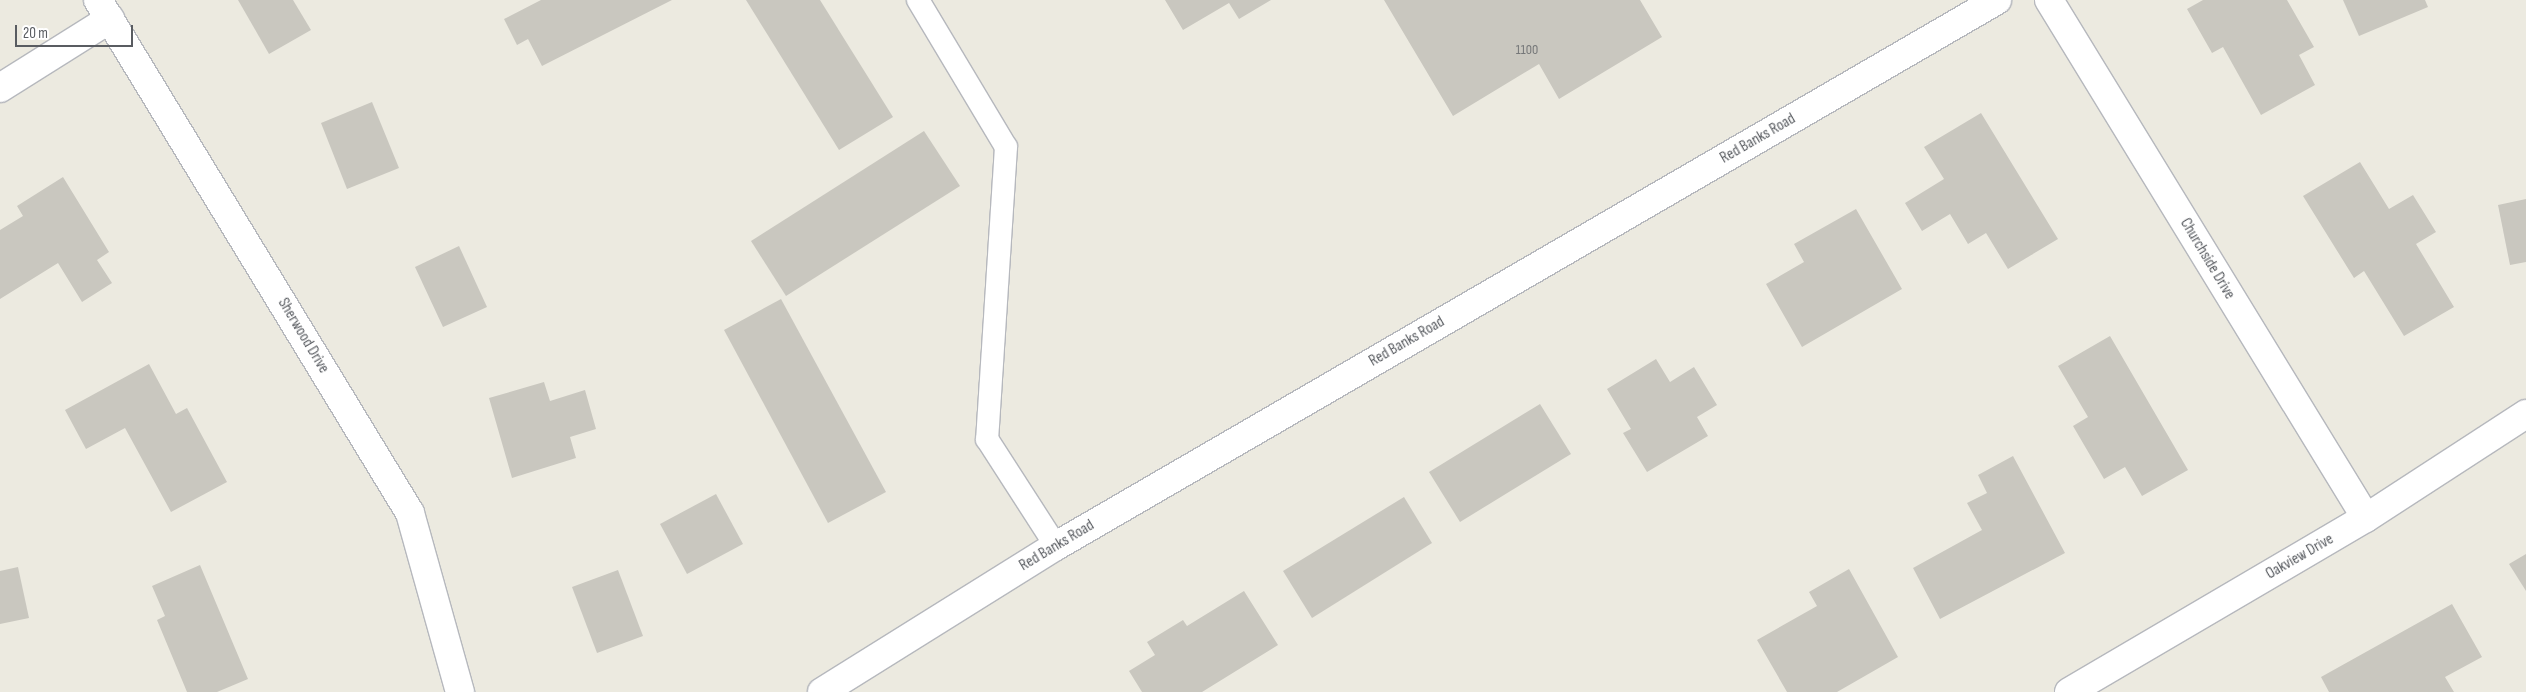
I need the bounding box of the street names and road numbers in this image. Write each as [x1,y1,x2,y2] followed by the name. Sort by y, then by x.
[1717,110,1799,168] street label: Red Banks Road
[2175,215,2239,303] street label: Churchside Drive
[273,295,333,377] street label: Sherwood Drive
[1366,313,1448,371] street label: Red Banks Road
[1016,516,1098,576] street label: Red Banks Road
[2263,530,2337,584] street label: Oakview Drive

